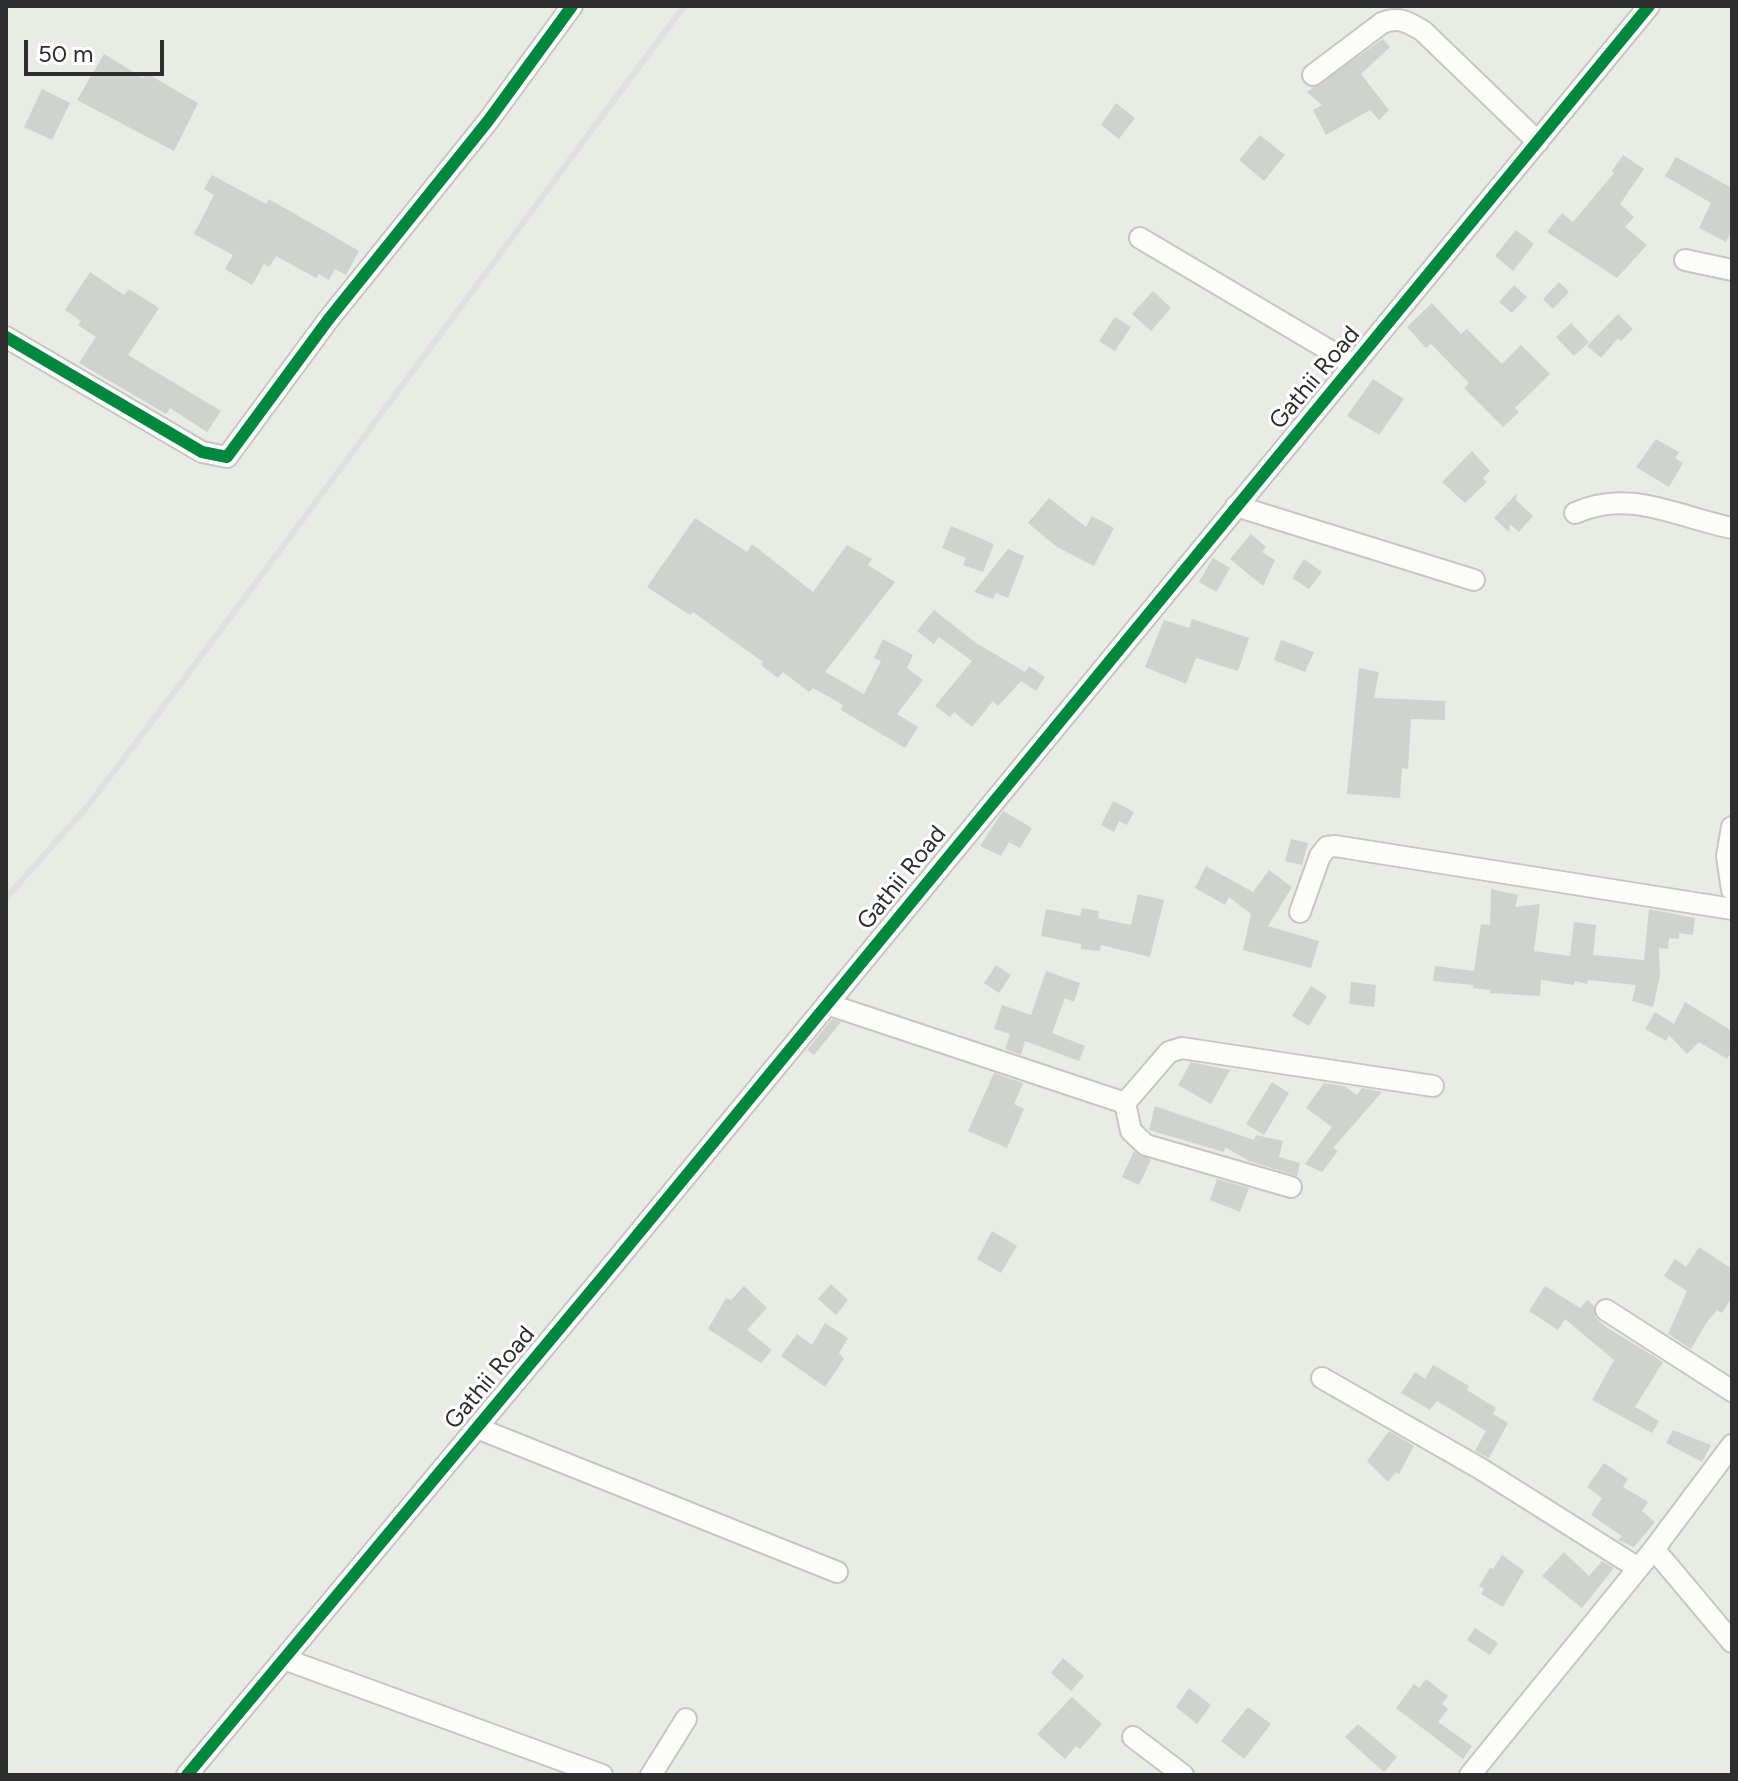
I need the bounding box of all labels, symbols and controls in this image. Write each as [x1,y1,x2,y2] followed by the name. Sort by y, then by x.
[28,24,168,74] scale bar
[38,39,94,68] text: 50 m
[1264,321,1366,435] street label: Gathii Road
[851,820,953,936] street label: Gathii Road
[439,1321,541,1435] street label: Gathii Road

